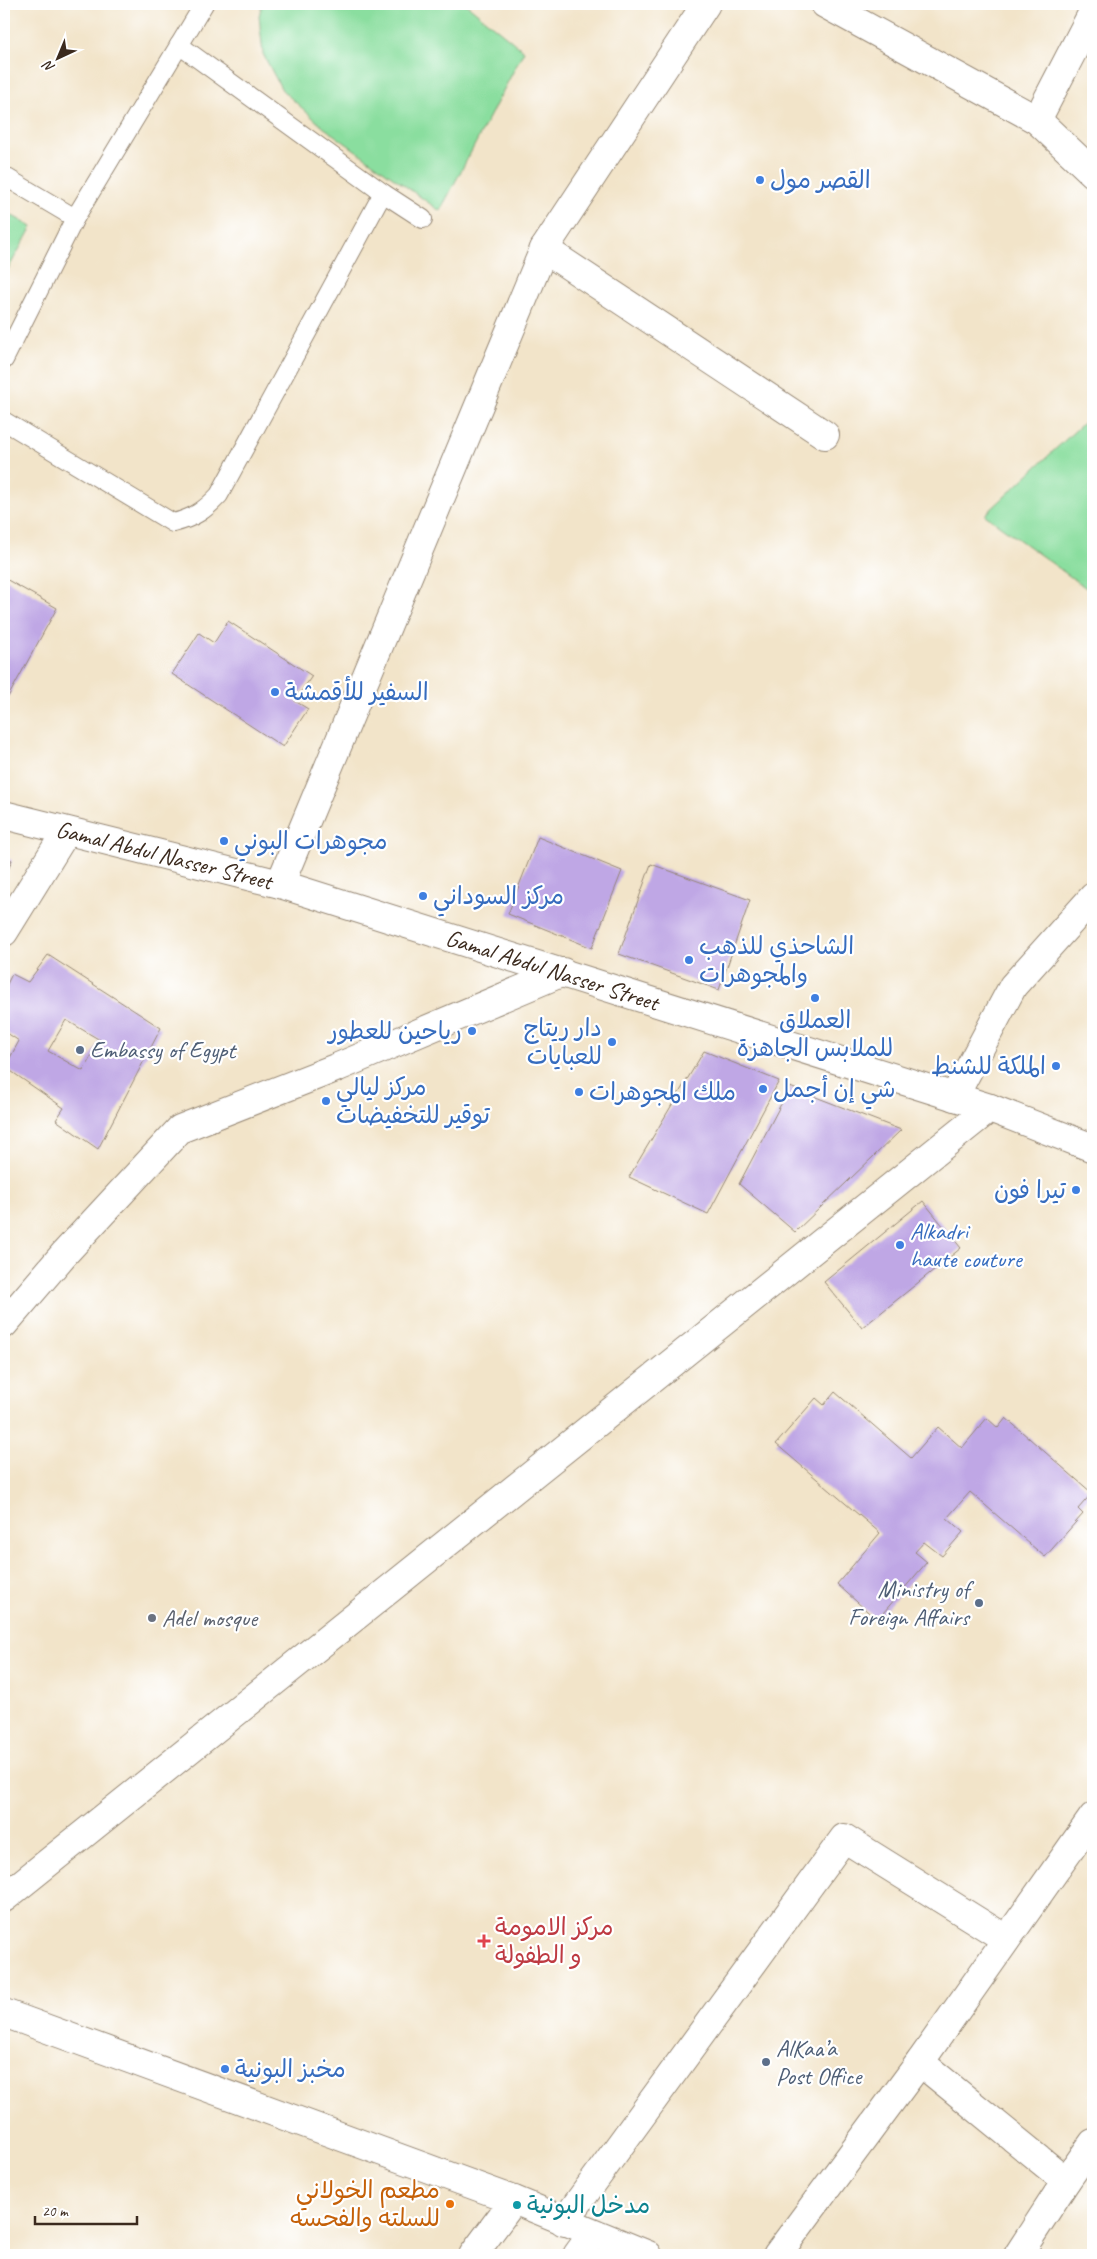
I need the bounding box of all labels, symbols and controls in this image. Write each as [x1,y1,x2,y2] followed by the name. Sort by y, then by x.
[32,32,82,82] north arrow
[39,56,58,76] text: N
[770,165,871,195] place label: القصر مول
[754,174,766,186] marker: القصر مول
[285,675,429,707] place label: السفير للأقمشة
[269,686,281,698] marker: السفير للأقمشة
[53,814,277,897] street label: Gamal Abdul Nasser Street
[234,826,387,862] place label: مجوهرات البوني
[218,835,230,847] marker: مجوهرات البوني
[433,881,564,917] place label: مركز السوداني
[417,890,429,902] marker: مركز السوداني
[442,922,664,1018] street label: Gamal Abdul Nasser Street
[699,931,854,990] place label: الشاحذي للذهب والمجوهرات
[683,954,695,966] marker: الشاحذي للذهب والمجوهرات
[809,992,821,1004] marker: العملاق للملابس الجاهزة
[737,1005,893,1063] place label: العملاق للملابس الجاهزة
[523,1013,602,1071] place label: دار ريتاج للعبايات
[327,1016,462,1046] place label: رياحين للعطور
[466,1025,478,1037] marker: رياحين للعطور
[90,1035,237,1065] place label: Embassy of Egypt
[606,1036,618,1048] marker: دار ريتاج للعبايات
[74,1044,86,1056] marker: Embassy of Egypt
[931,1051,1046,1081] place label: الملكة للشنط
[1050,1060,1062,1072] marker: الملكة للشنط
[336,1072,491,1130] place label: مركز ليالي توقير للتخفيضات
[773,1074,896,1110] place label: شي إن أجمل
[589,1077,736,1108] place label: ملك المجوهرات
[757,1083,769,1095] marker: شي إن أجمل
[573,1086,585,1098] marker: ملك المجوهرات
[320,1095,332,1107] marker: مركز ليالي توقير للتخفيضات
[994,1175,1067,1205] place label: تيرا فون
[1070,1184,1082,1196] marker: تيرا فون
[910,1216,1024,1274] place label: Alkadri haute couture
[894,1239,906,1251] marker: Alkadri haute couture
[848,1574,975,1632] place label: Ministry of Foreign Affairs
[973,1597,985,1609] marker: Ministry of Foreign Affairs
[162,1603,259,1633] place label: Adel mosque
[146,1612,158,1624] marker: Adel mosque
[495,1912,613,1970] place label: مركز الامومة و الطفولة
[477,1934,491,1948] marker: مركز الامومة و الطفولة
[776,2033,863,2091] place label: AlKaa’a Post Office
[235,2054,346,2084] place label: مخبز البونية
[760,2056,772,2068] marker: AlKaa’a Post Office
[219,2063,231,2075] marker: مخبز البونية
[290,2175,440,2233] place label: مطعم الخولاني للسلته والفحسه
[527,2190,650,2220] place label: مدخل البونية
[35,2194,138,2226] scale bar
[444,2198,456,2210] marker: مطعم الخولاني للسلته والفحسه
[511,2199,523,2211] marker: مدخل البونية
[42,2202,69,2221] text: 20 m

